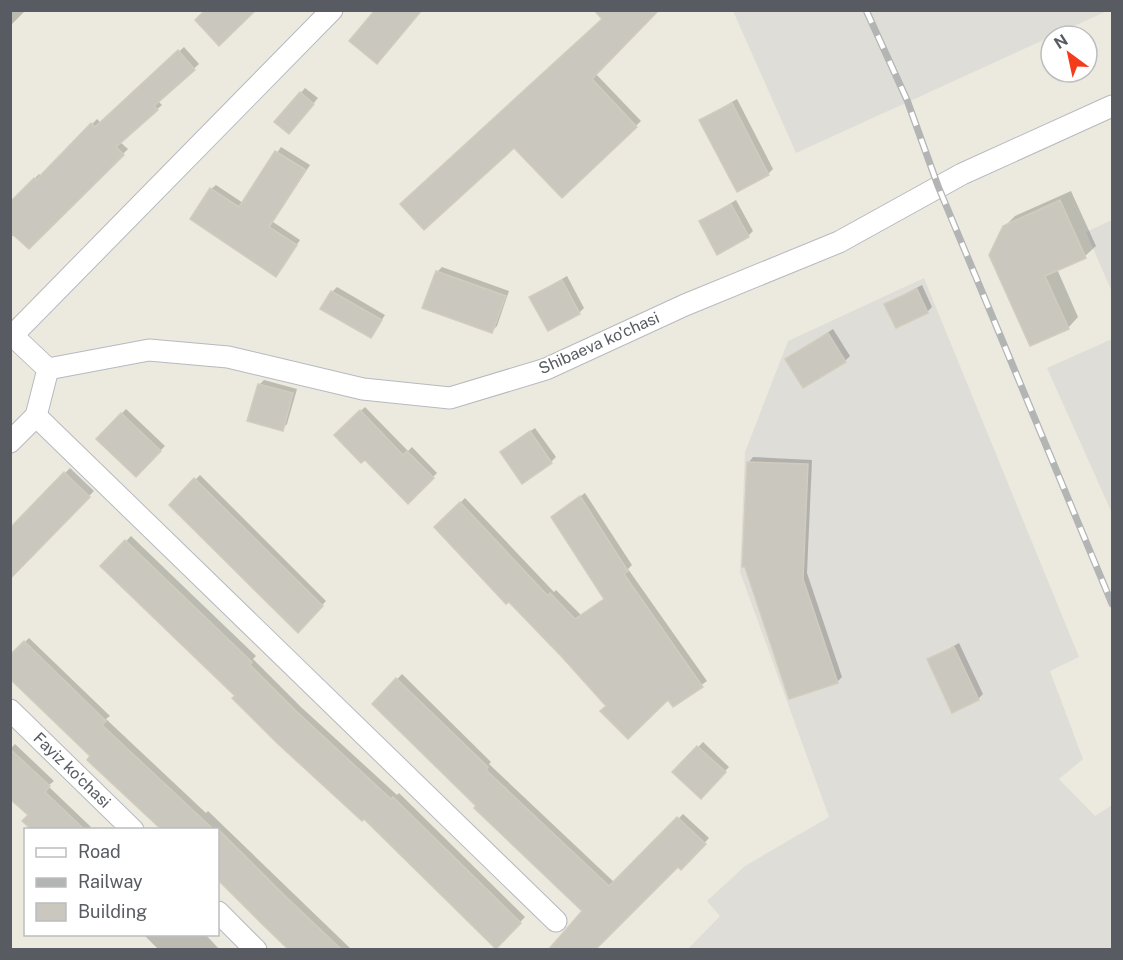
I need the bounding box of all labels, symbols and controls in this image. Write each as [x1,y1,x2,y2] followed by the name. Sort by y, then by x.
[1039,24,1099,84] north arrow
[1051,30,1072,53] text: N
[536,308,662,378] street label: Shibaeva ko'chasi
[29,728,115,812] street label: Fayiz ko'chasi
[24,828,219,936] legend
[78,841,121,862] text: Road
[78,871,143,892] text: Railway
[78,901,147,922] text: Building

